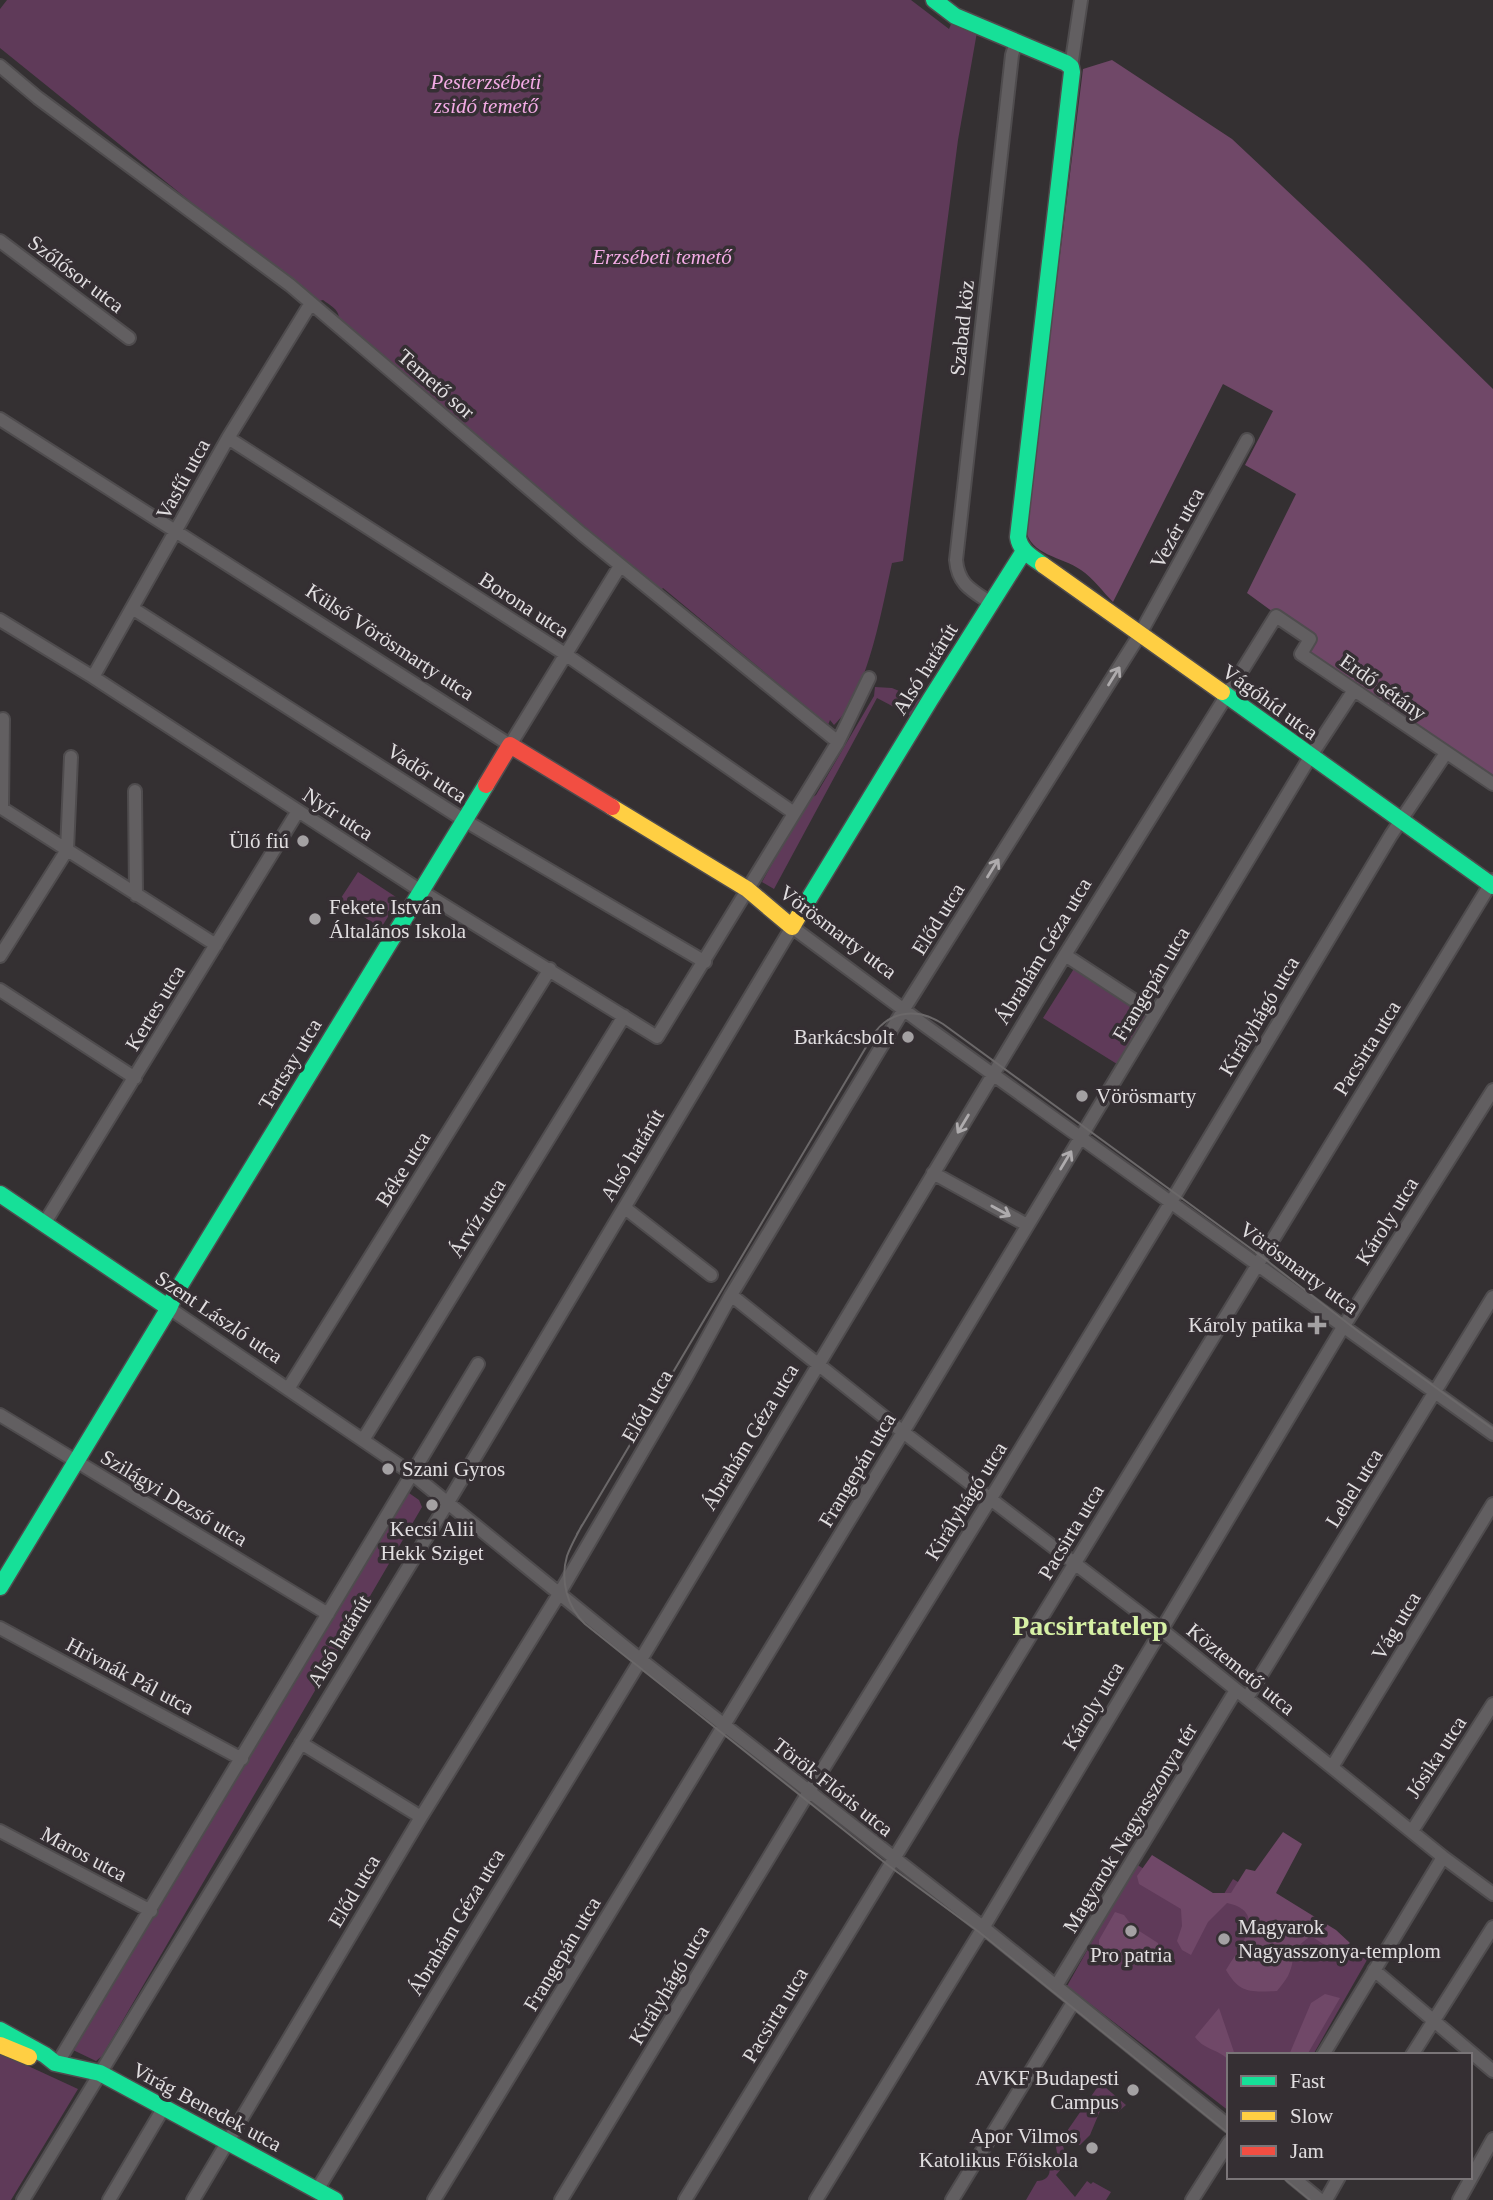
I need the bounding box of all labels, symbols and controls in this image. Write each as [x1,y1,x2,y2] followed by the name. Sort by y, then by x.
[430,70,542,118] park label: Pesterzsébeti zsidó temető
[23,230,129,318] street label: Szőlősor utca
[591,245,733,269] park label: Erzsébeti temető
[945,279,979,377] street label: Szabad köz
[393,344,479,424] street label: Temető sor
[151,434,215,523] street label: Vasfű utca
[1145,483,1209,572] street label: Vezér utca
[475,567,574,643] street label: Borona utca
[301,579,479,706] street label: Külső Vörösmarty utca
[887,619,963,719] street label: Alsó határút
[1335,649,1431,726] street label: Erdő sétány
[1217,659,1323,745] street label: Vágóhíd utca
[1108,666,1122,686] one-way arrow
[383,738,472,808] street label: Vadőr utca
[298,782,378,846] street label: Nyír utca
[229,829,289,853] place label: Ülő fiú
[295,833,311,849] marker: Ülő fiú
[986,859,1000,879] one-way arrow
[990,873,1097,1029] street label: Ábrahám Géza utca
[907,878,970,959] street label: Előd utca
[775,880,902,984] street label: Vörösmarty utca
[329,895,467,943] place label: Fekete István Általános Iskola
[307,911,323,927] marker: Fekete István Általános Iskola
[1108,922,1195,1045] street label: Frangepán utca
[1214,952,1304,1080] street label: Királyhágó utca
[120,961,190,1055] street label: Kertes utca
[1329,996,1406,1100] street label: Pacsirta utca
[254,1014,327,1114] street label: Tartsay utca
[794,1025,894,1049] place label: Barkácsbolt
[900,1029,916,1045] marker: Barkácsbolt
[1096,1084,1197,1108] place label: Vörösmarty
[1074,1088,1090,1104] marker: Vörösmarty
[595,1104,669,1205] street label: Alsó határút
[956,1113,970,1133] one-way arrow
[371,1127,436,1211] street label: Béke utca
[1059,1151,1073,1171] one-way arrow
[1351,1172,1424,1269] street label: Károly utca
[443,1174,511,1262] street label: Árvíz utca
[990,1205,1011,1218] one-way arrow
[1235,1217,1363,1319] street label: Vörösmarty utca
[151,1266,288,1369] street label: Szent László utca
[1188,1313,1304,1337] place label: Károly patika
[1309,1317,1325,1333] marker: Károly patika
[697,1359,804,1515] street label: Ábrahám Géza utca
[617,1365,678,1447] street label: Előd utca
[814,1408,901,1531] street label: Frangepán utca
[920,1437,1012,1564] street label: Királyhágó utca
[1320,1444,1388,1532] street label: Lehel utca
[96,1445,252,1552] street label: Szilágyi Dezső utca
[402,1457,505,1481] place label: Szani Gyros
[380,1461,396,1477] marker: Szani Gyros
[1033,1480,1109,1584] street label: Pacsirta utca
[424,1497,440,1513] marker: Kecsi Alii Hekk Sziget
[380,1517,484,1565] place label: Kecsi Alii Hekk Sziget
[1366,1587,1426,1664] street label: Vág utca
[302,1590,376,1691] street label: Alsó határút
[1012,1610,1168,1641] district label: Pacsirtatelep
[1182,1618,1301,1720] street label: Köztemető utca
[62,1632,199,1720] street label: Hrivnák Pál utca
[1057,1657,1129,1754] street label: Károly utca
[1401,1711,1472,1802] street label: Jósika utca
[1058,1719,1202,1937] street label: Magyarok Nagyasszonya tér
[768,1733,898,1842] street label: Török Flóris utca
[37,1821,132,1887] street label: Maros utca
[403,1844,510,2000] street label: Ábrahám Géza utca
[323,1850,385,1931] street label: Előd utca
[519,1892,606,2015] street label: Frangepán utca
[1238,1915,1441,1963] place label: Magyarok Nagyasszonya-templom
[624,1921,714,2049] street label: Királyhágó utca
[1123,1923,1139,1939] marker: Pro patria
[1216,1931,1232,1947] marker: Magyarok Nagyasszonya-templom
[1090,1943,1173,1967] place label: Pro patria
[737,1963,813,2067] street label: Pacsirta utca
[1227,2053,1472,2179] legend
[128,2058,286,2157] street label: Virág Benedek utca
[975,2066,1119,2114] place label: AVKF Budapesti Campus
[1290,2069,1325,2093] text: Fast
[1125,2082,1141,2098] marker: AVKF Budapesti Campus
[1290,2104,1334,2128] text: Slow
[919,2124,1079,2172] place label: Apor Vilmos Katolikus Főiskola
[1290,2139,1324,2163] text: Jam
[1084,2140,1100,2156] marker: Apor Vilmos Katolikus Főiskola

